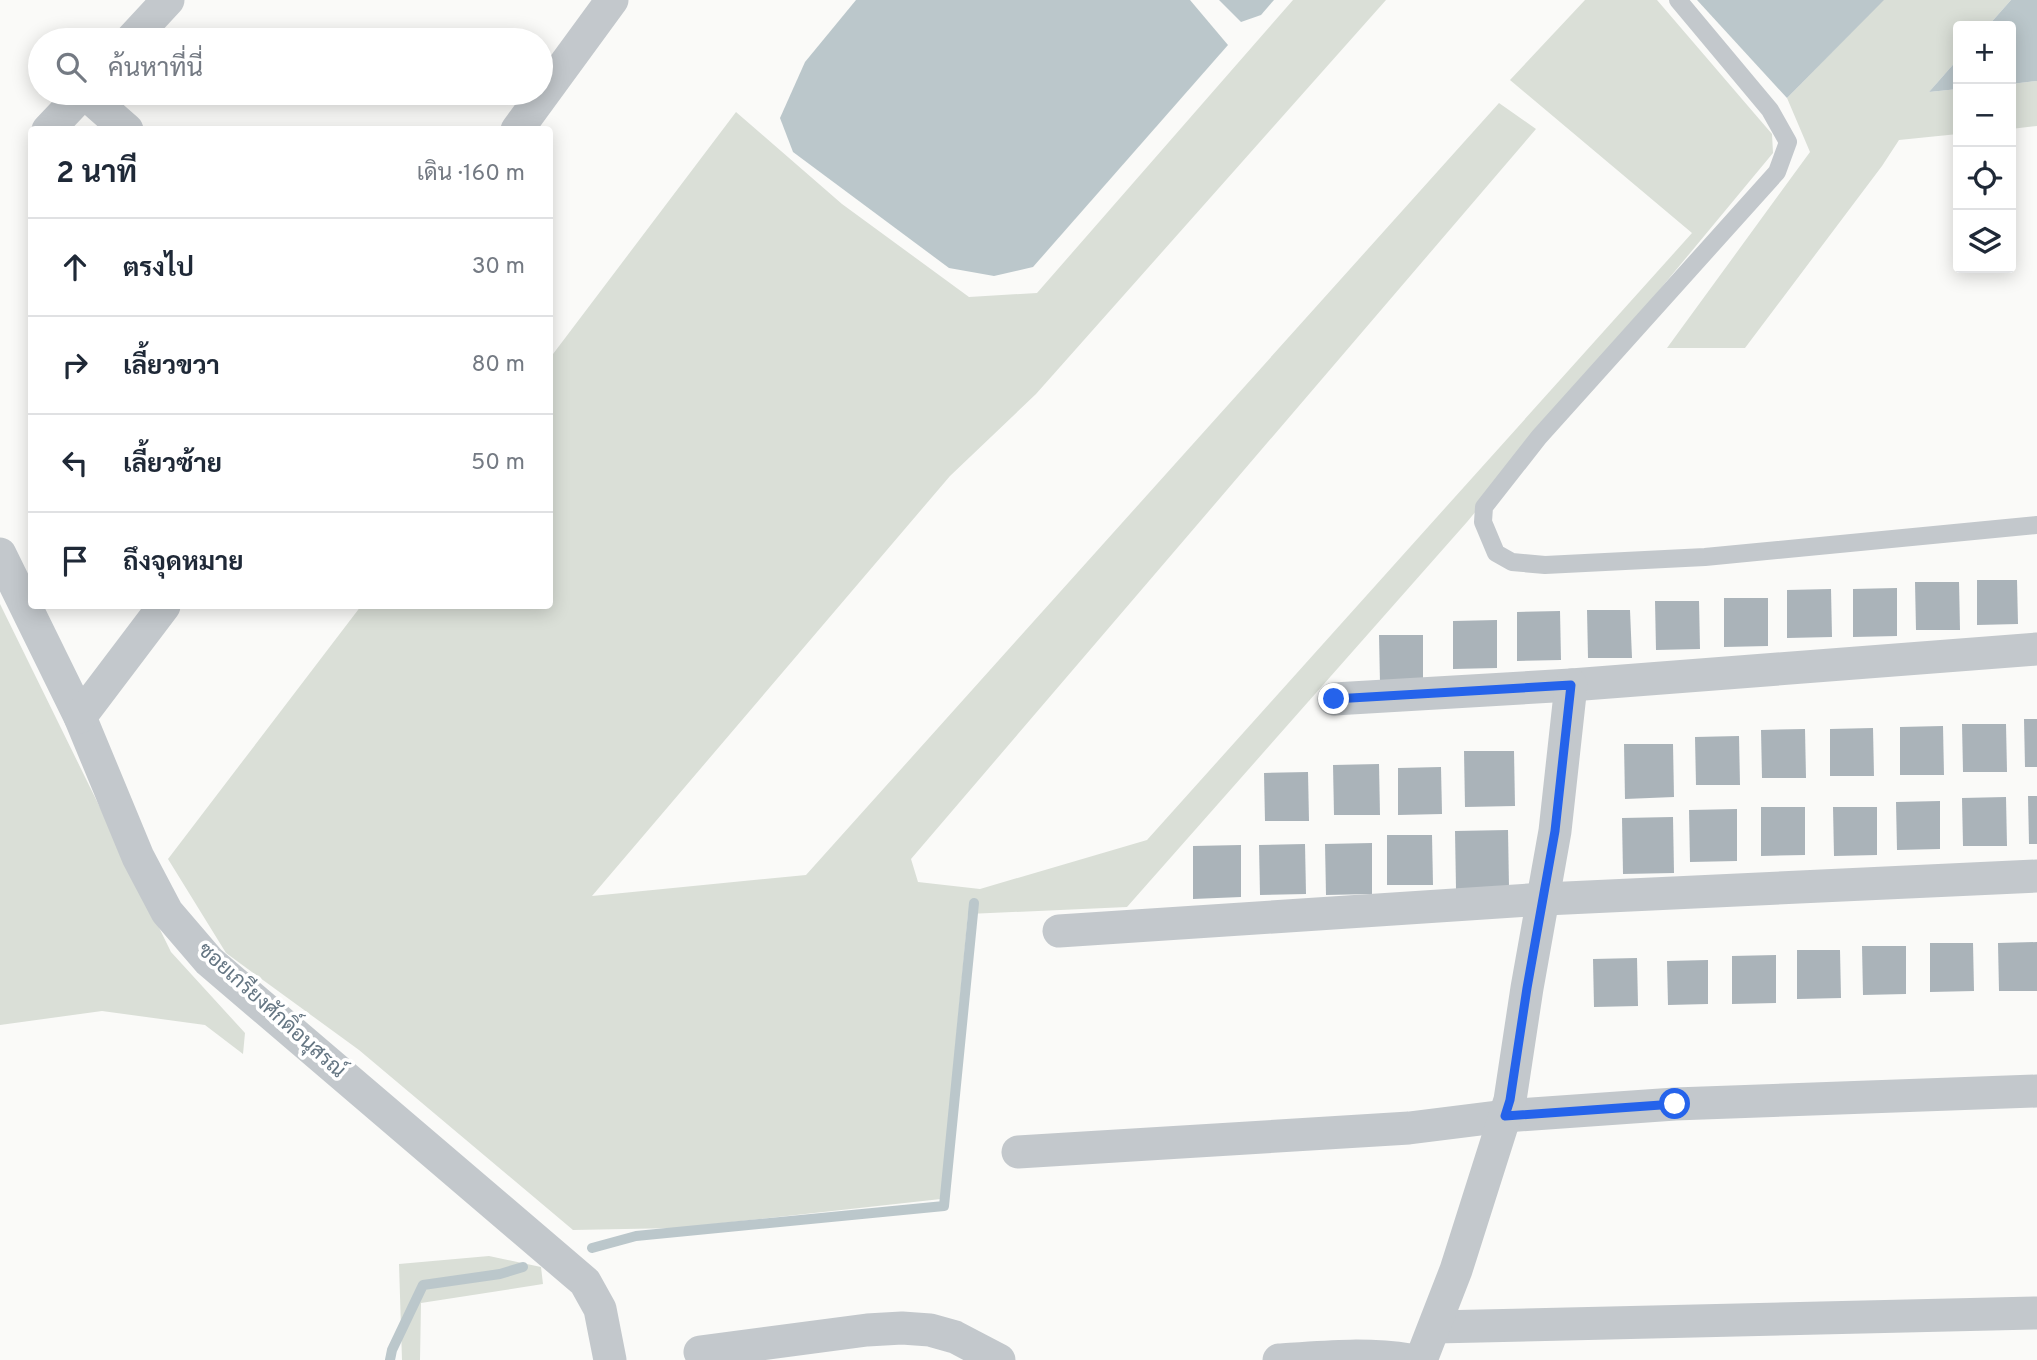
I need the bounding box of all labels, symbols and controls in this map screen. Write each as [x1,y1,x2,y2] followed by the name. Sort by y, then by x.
[1953,21,2016,273] map controls
[1953,21,2016,84] button: +
[28,28,553,105] search box
[52,48,90,86] icon: search
[108,53,203,86] text: ค้นหาที่นี่
[1953,84,2016,147] button: −
[1953,147,2016,210] button: locate
[56,156,137,193] text: 2 นาที
[417,160,525,189] text: เดิน · 160 m
[1953,210,2016,273] button: layers
[56,248,94,286] icon: ahead
[123,253,194,286] text: ตรงไป
[472,253,525,282] text: 30 m
[56,346,94,384] icon: right
[123,351,220,384] text: เลี้ยวขวา
[472,351,525,380] text: 80 m
[56,444,94,482] icon: left
[123,449,222,482] text: เลี้ยวซ้าย
[471,449,525,478] text: 50 m
[56,542,94,580] icon: arrive
[123,547,244,580] text: ถึงจุดหมาย
[1318,683,1349,714] route end
[191,931,356,1085] street label: ซอยเกรียงศักดิ์อนุสรณ์
[1659,1088,1690,1119] route start

